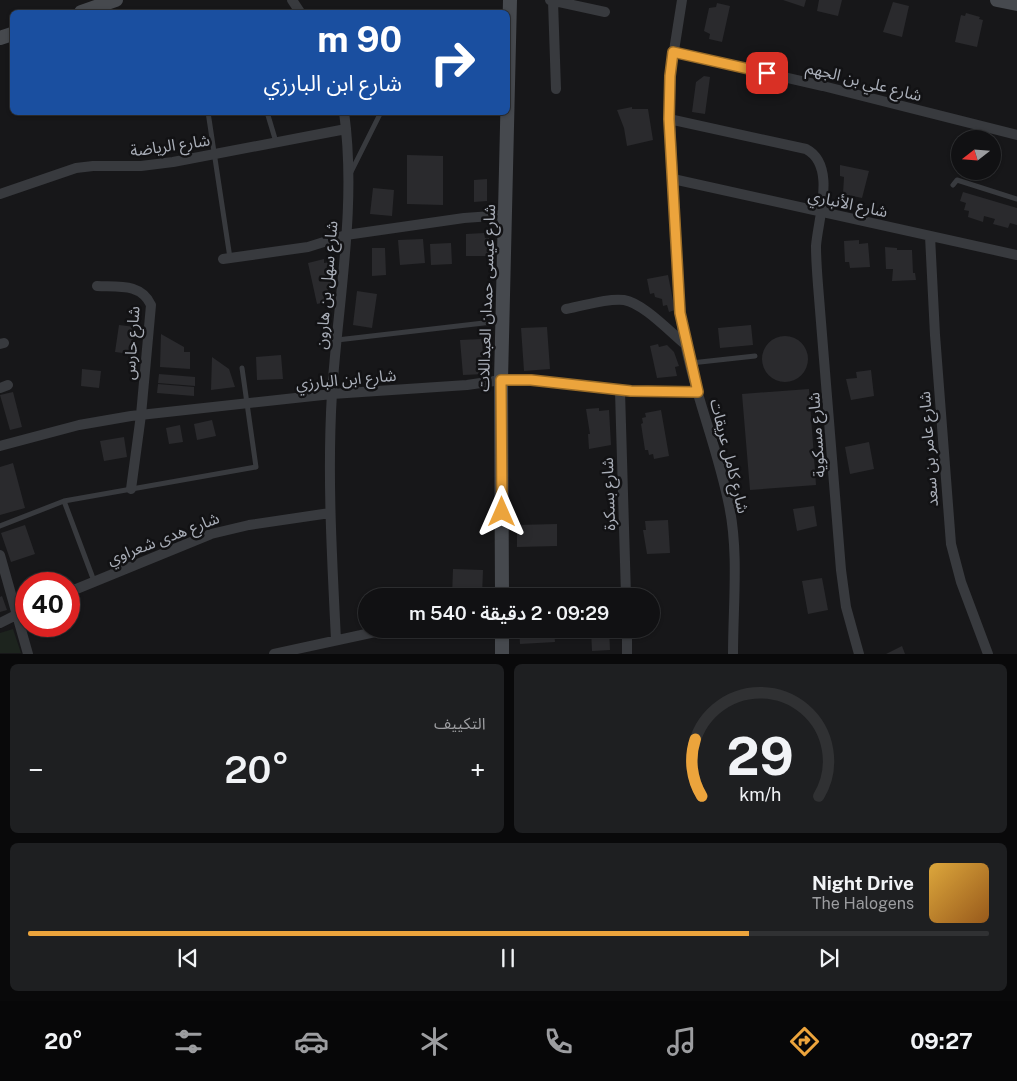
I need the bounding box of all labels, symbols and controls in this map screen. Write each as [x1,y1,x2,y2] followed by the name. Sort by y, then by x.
[317,19,402,60] text: 90 m
[420,30,485,95] icon: right
[746,52,788,94] pin
[803,58,924,108] street label: شارع علي بن الجهم
[753,59,781,87] icon: arrive
[263,70,402,96] text: شارع ابن البارزي
[129,130,212,163] street label: شارع الرياضة
[951,130,1001,180] north arrow
[951,130,1001,180] map controls
[806,186,889,224] street label: شارع الأنباري
[474,204,502,392] street label: شارع عيسى حمدان العبداللات
[311,220,345,350] street label: شارع سهل بن هارون
[119,306,147,381] street label: شارع حارس
[295,366,397,396] street label: شارع ابن البارزي
[915,390,945,507] street label: شارع عامر بن سعد
[804,392,832,478] street label: شارع مسكوية
[703,397,753,516] street label: شارع كامل عريقات
[598,457,622,531] street label: شارع بسكرة
[475,485,527,537] position arrow
[104,508,223,571] street label: شارع هدى شعراوي
[15,572,80,637] speed limit sign: 40
[409,602,609,624] text: 09:29 · 2 دقيقة · 540 m
[434,714,486,733] text: التكييف
[727,726,794,787] text: 29
[224,747,289,792] text: 20°
[28,753,44,786] text: −
[470,753,486,786] text: +
[739,784,781,805] text: km/h
[812,872,914,894] text: Night Drive
[812,894,914,913] text: The Halogens
[174,944,202,972] icon: previous
[494,944,522,972] icon: pause
[815,944,843,972] icon: next
[171,1024,206,1059] icon: filters
[294,1024,329,1059] icon: car
[417,1024,452,1059] icon: climate
[541,1024,576,1059] icon: phone
[664,1024,699,1059] icon: music
[787,1024,822,1059] icon: directions
[44,1028,83,1054] text: 20°
[910,1028,973,1054] text: 09:27

